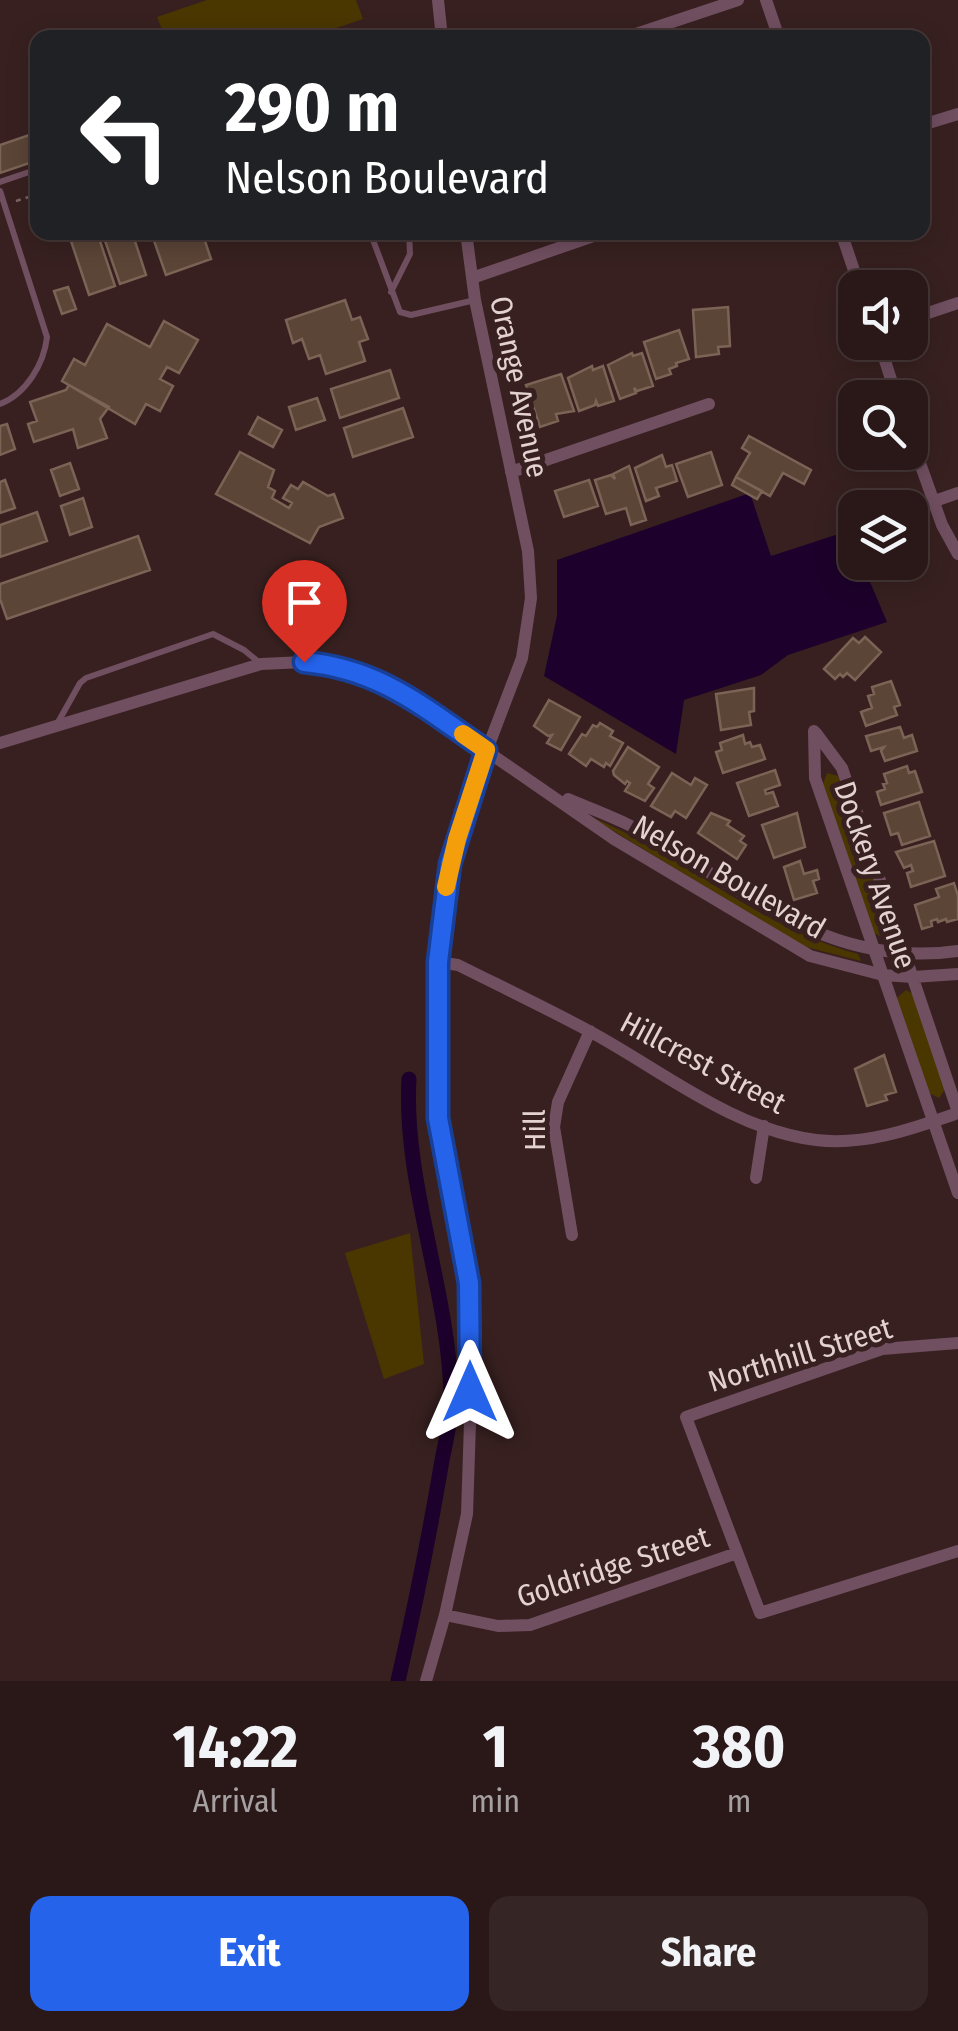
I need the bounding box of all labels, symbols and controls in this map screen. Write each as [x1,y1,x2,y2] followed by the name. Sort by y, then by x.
[225,66,399,150] text: 290 m
[60,70,190,200] icon: left
[225,151,549,205] text: Nelson Boulevard
[838,270,928,580] map controls
[838,270,928,360] button: sound
[482,293,556,481] street label: Orange Avenue
[838,380,928,470] button: search
[838,490,928,580] button: layers
[262,560,347,663] pin
[277,575,332,630] icon: arrive
[826,777,924,973] street label: Dockery Avenue
[626,807,832,947] street label: Nelson Boulevard
[614,1004,792,1122] street label: Hillcrest Street
[517,1109,553,1151] street label: Hill
[704,1310,896,1400] street label: Northhill Street
[418,1340,522,1444] position arrow
[512,1519,714,1615] street label: Goldridge Street
[173,1711,298,1783] text: 14:22
[483,1711,508,1783] text: 1
[693,1711,785,1783] text: 380
[193,1782,278,1820] text: Arrival
[471,1782,520,1820] text: min
[727,1782,751,1820] text: m
[30,1896,469,2011] button: Exit
[489,1896,928,2011] button: Share

